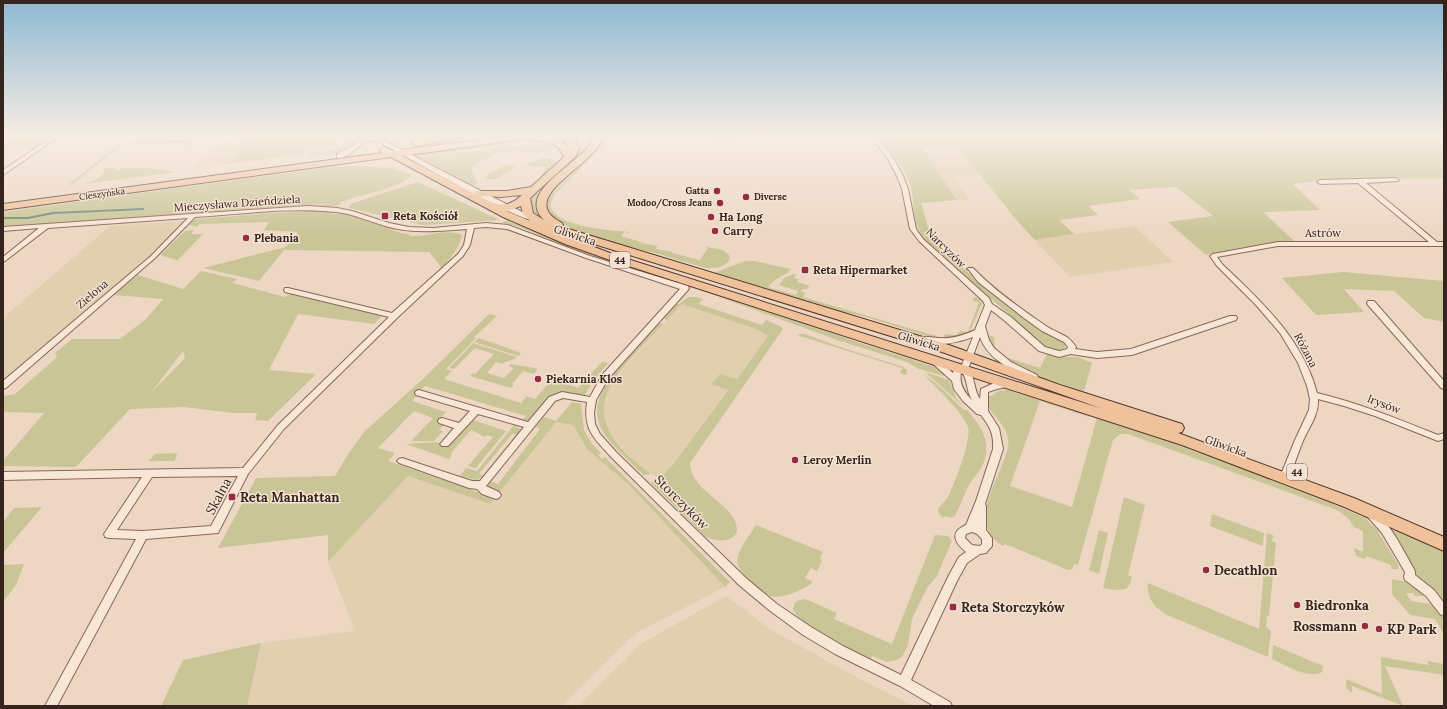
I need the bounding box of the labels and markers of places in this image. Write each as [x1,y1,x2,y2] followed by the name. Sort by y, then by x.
[685,185,709,196] place label: Gatta
[712,186,722,196] marker: Gatta
[754,191,787,202] place label: Diverse
[741,192,751,202] marker: Diverse
[627,197,713,209] place label: Modoo/Cross Jeans
[715,198,725,208] marker: Modoo/Cross Jeans
[393,209,458,223] place label: Reta Kościół
[719,210,763,224] place label: Ha Long
[380,211,390,221] marker: Reta Kościół
[706,212,716,222] marker: Ha Long
[723,224,754,238] place label: Carry
[710,226,720,236] marker: Carry
[254,231,299,245] place label: Plebania
[241,233,251,243] marker: Plebania
[813,263,908,277] place label: Reta Hipermarket
[800,265,810,275] marker: Reta Hipermarket
[546,372,622,386] place label: Piekarnia Klos
[533,374,543,384] marker: Piekarnia Klos
[803,453,871,467] place label: Leroy Merlin
[790,455,800,465] marker: Leroy Merlin
[240,489,340,506] place label: Reta Manhattan
[227,492,237,502] marker: Reta Manhattan
[1214,562,1278,579] place label: Decathlon
[1201,565,1211,575] marker: Decathlon
[1305,597,1369,614] place label: Biedronka
[961,599,1065,616] place label: Reta Storczyków
[1292,600,1302,610] marker: Biedronka
[948,602,958,612] marker: Reta Storczyków
[1293,618,1358,635] place label: Rossmann
[1360,621,1370,631] marker: Rossmann
[1387,621,1437,638] place label: KP Park
[1374,624,1384,634] marker: KP Park

